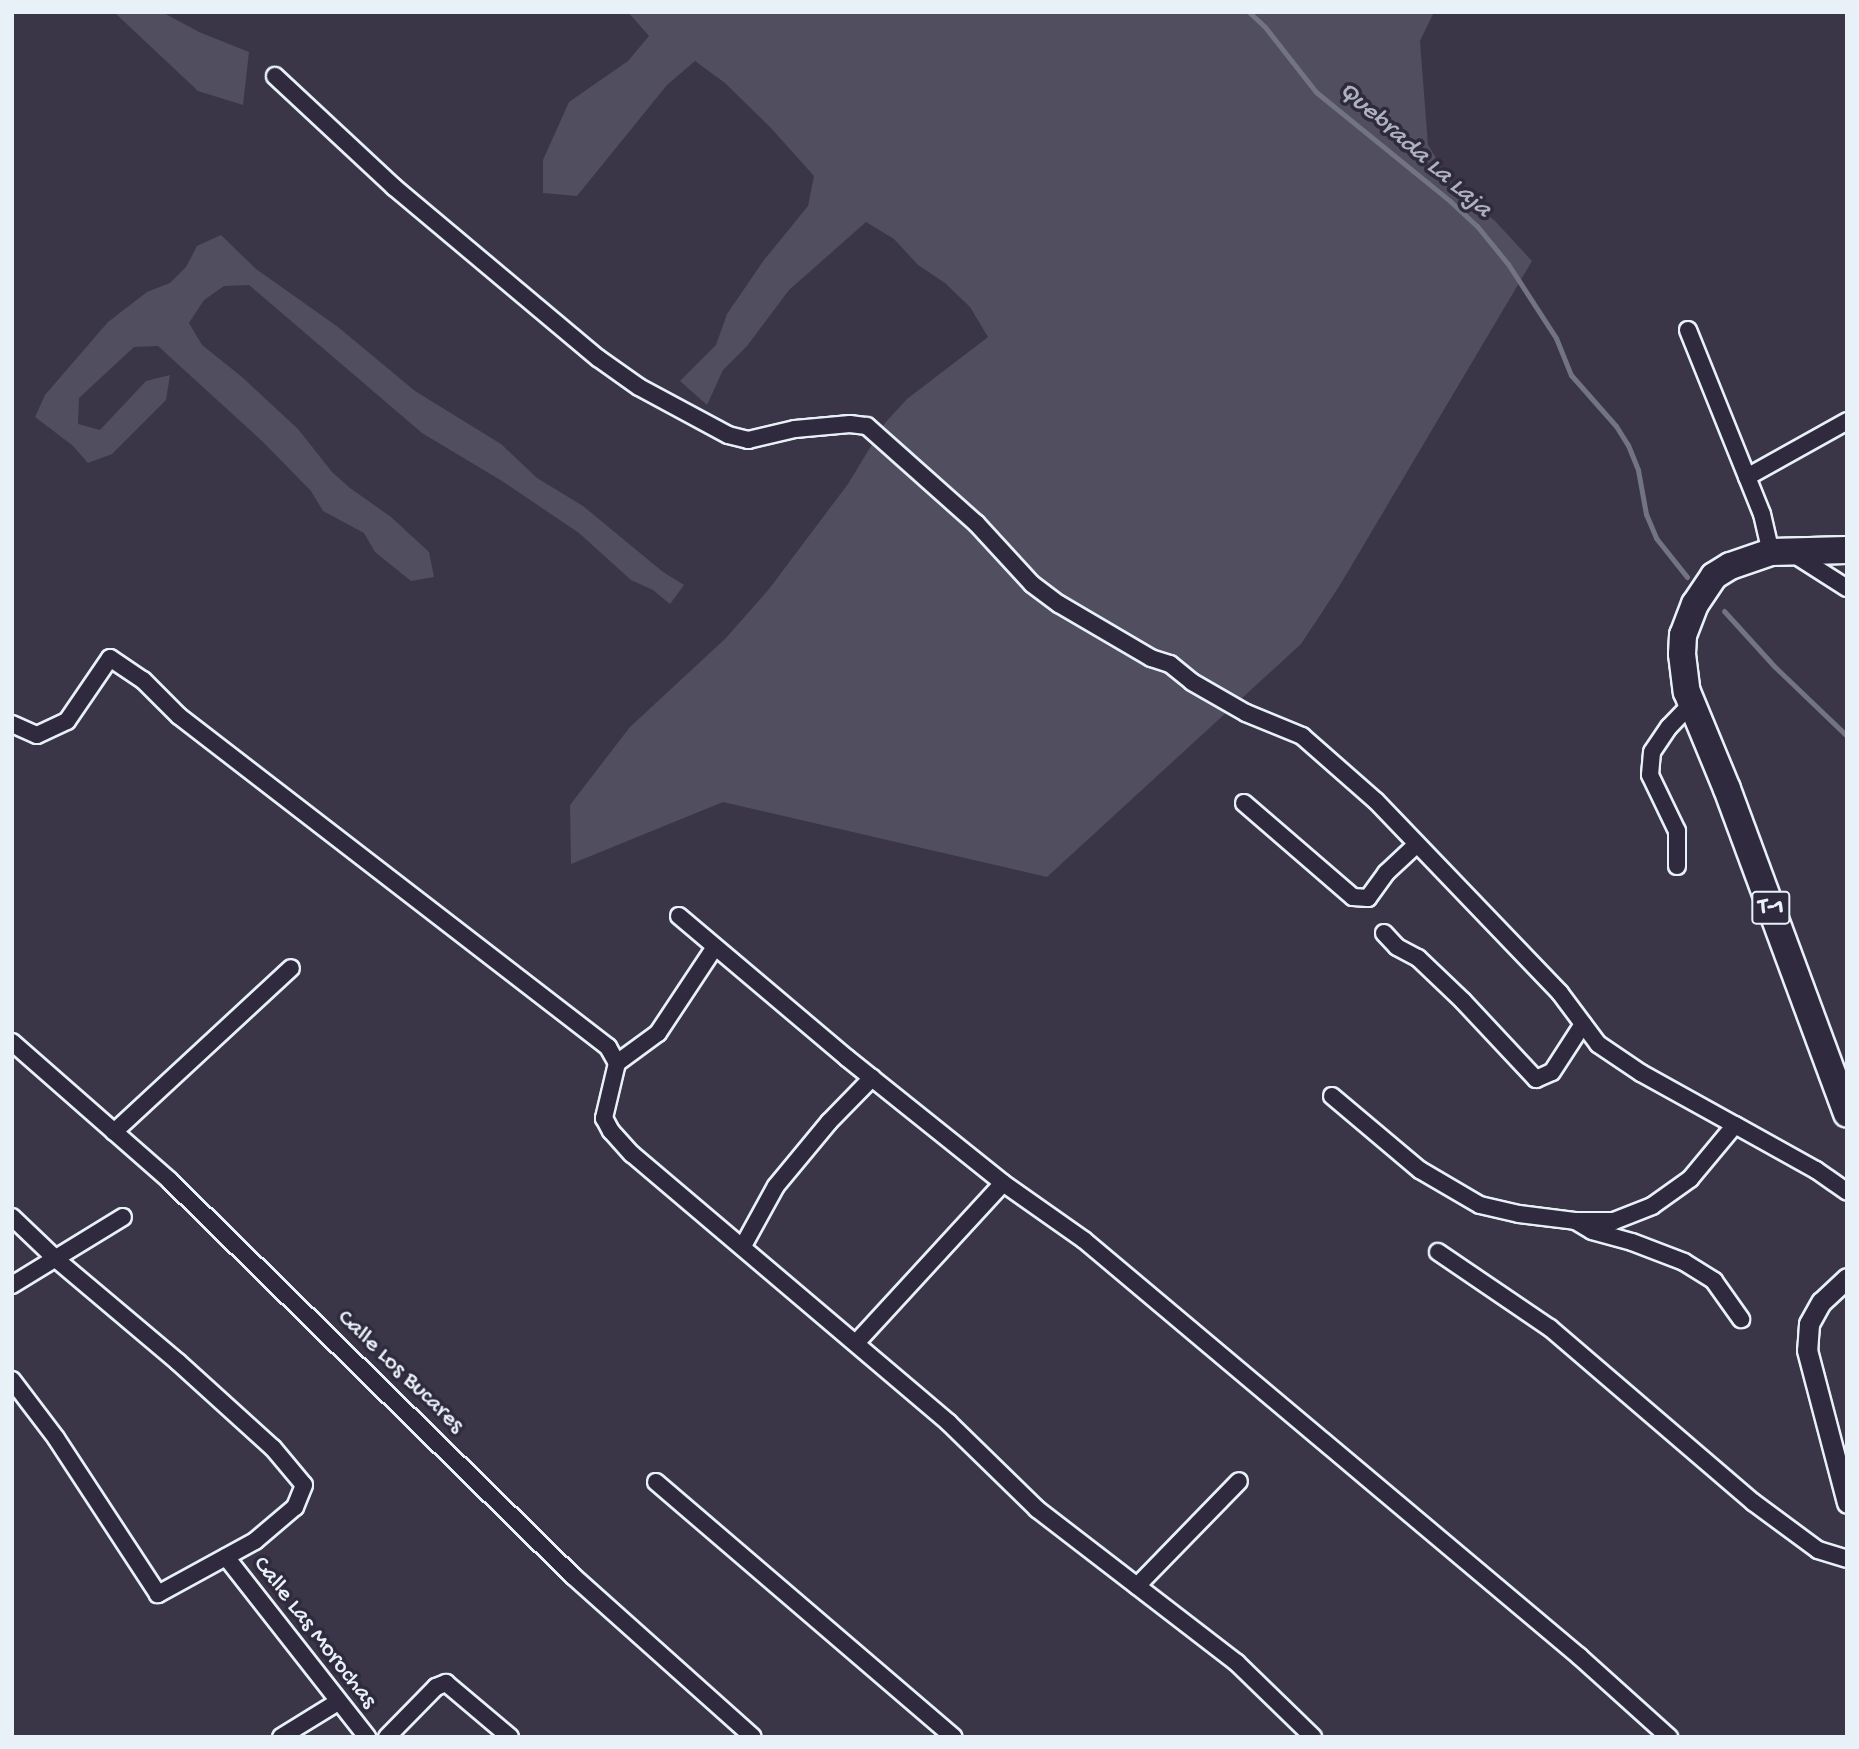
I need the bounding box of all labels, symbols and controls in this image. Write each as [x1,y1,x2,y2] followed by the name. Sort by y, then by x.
[1331,76,1497,226] water label: Quebrada La Laja
[1750,888,1792,928] road number: T-1
[330,1304,470,1440] street label: Calle Los Bucares
[246,1551,382,1715] street label: Calle Las Morochas

